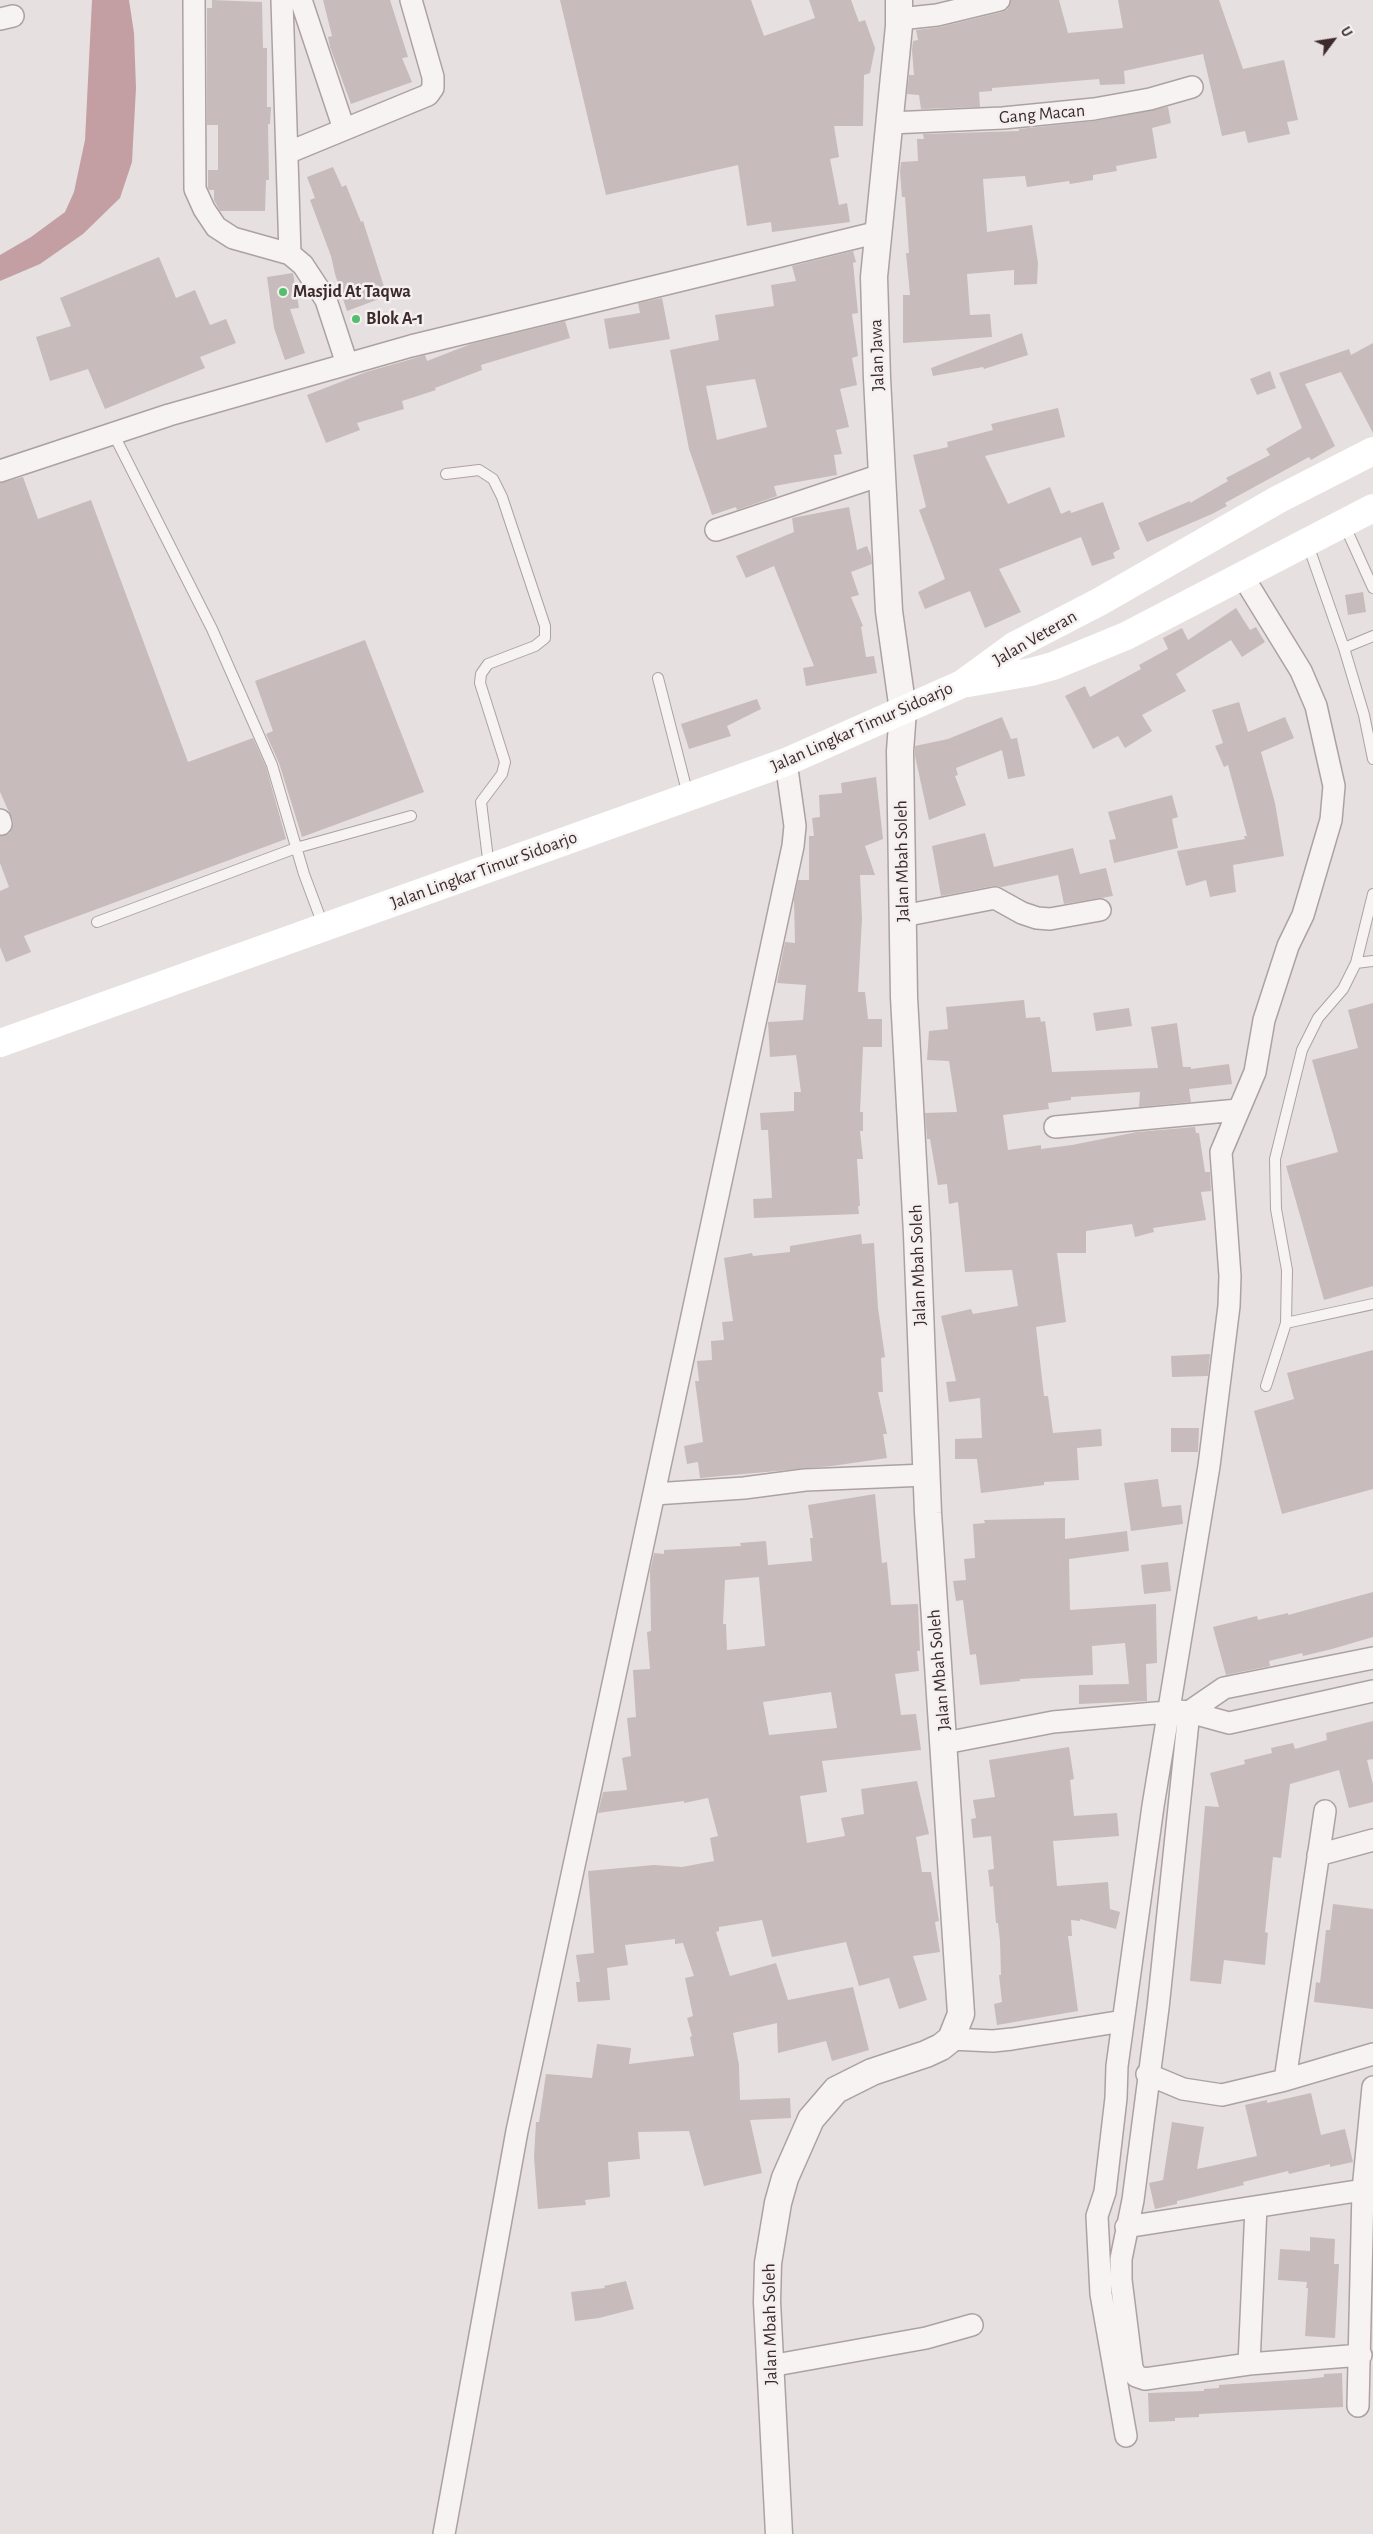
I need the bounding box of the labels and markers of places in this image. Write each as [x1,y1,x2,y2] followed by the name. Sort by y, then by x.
[293,281,411,303] place label: Masjid At Taqwa
[277,286,289,298] marker: Masjid At Taqwa
[366,308,424,330] place label: Blok A-1
[350,313,362,325] marker: Blok A-1

